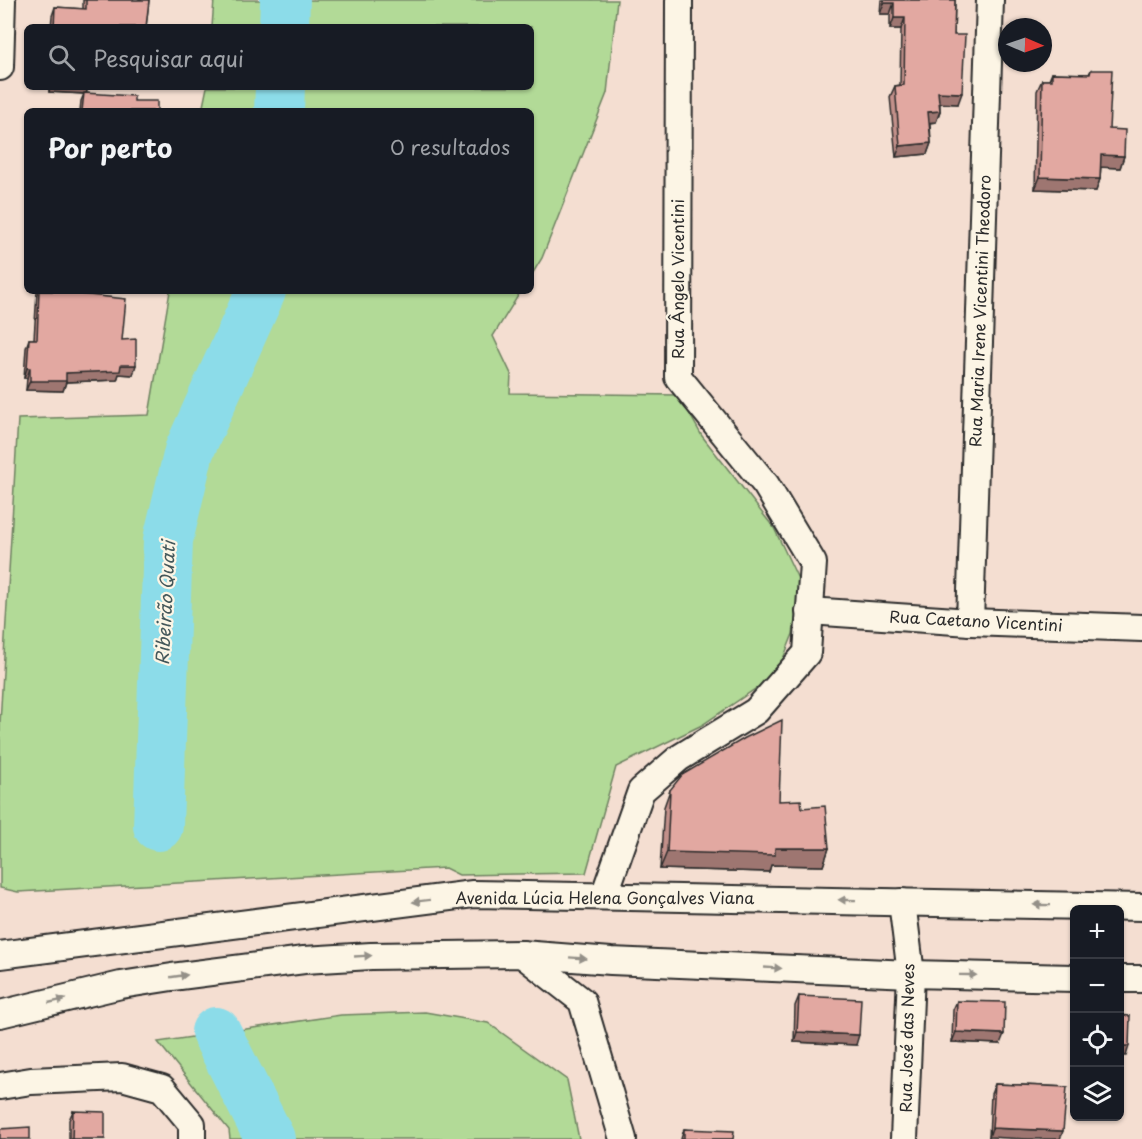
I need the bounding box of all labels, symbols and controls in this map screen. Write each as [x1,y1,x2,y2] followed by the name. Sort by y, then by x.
[998,18,1052,72] north arrow
[24,24,534,90] search box
[45,41,78,74] icon: search
[93,41,244,74] text: Pesquisar aqui
[48,128,172,167] text: Por perto
[390,132,510,162] text: 0 resultados
[962,174,996,448] street label: Rua Maria Irene Vicentini Theodoro
[665,199,689,359] street label: Rua Ângelo Vicentini
[148,537,181,666] water label: Ribeirão Quati
[889,603,1063,637] street label: Rua Caetano Vicentini
[456,885,754,909] street label: Avenida Lúcia Helena Gonçalves Viana
[411,896,430,905] one-way arrow
[837,896,856,905] one-way arrow
[1032,900,1051,910] one-way arrow
[1070,905,1124,1121] map controls
[1070,905,1124,959] button: +
[353,952,372,961] one-way arrow
[569,954,588,963] one-way arrow
[1070,959,1124,1013] button: −
[764,963,783,972] one-way arrow
[893,963,919,1113] street label: Rua José das Neves
[170,971,189,980] one-way arrow
[959,971,978,980] one-way arrow
[48,995,66,1005] one-way arrow
[1070,1013,1124,1067] button: locate
[1070,1067,1124,1121] button: layers

